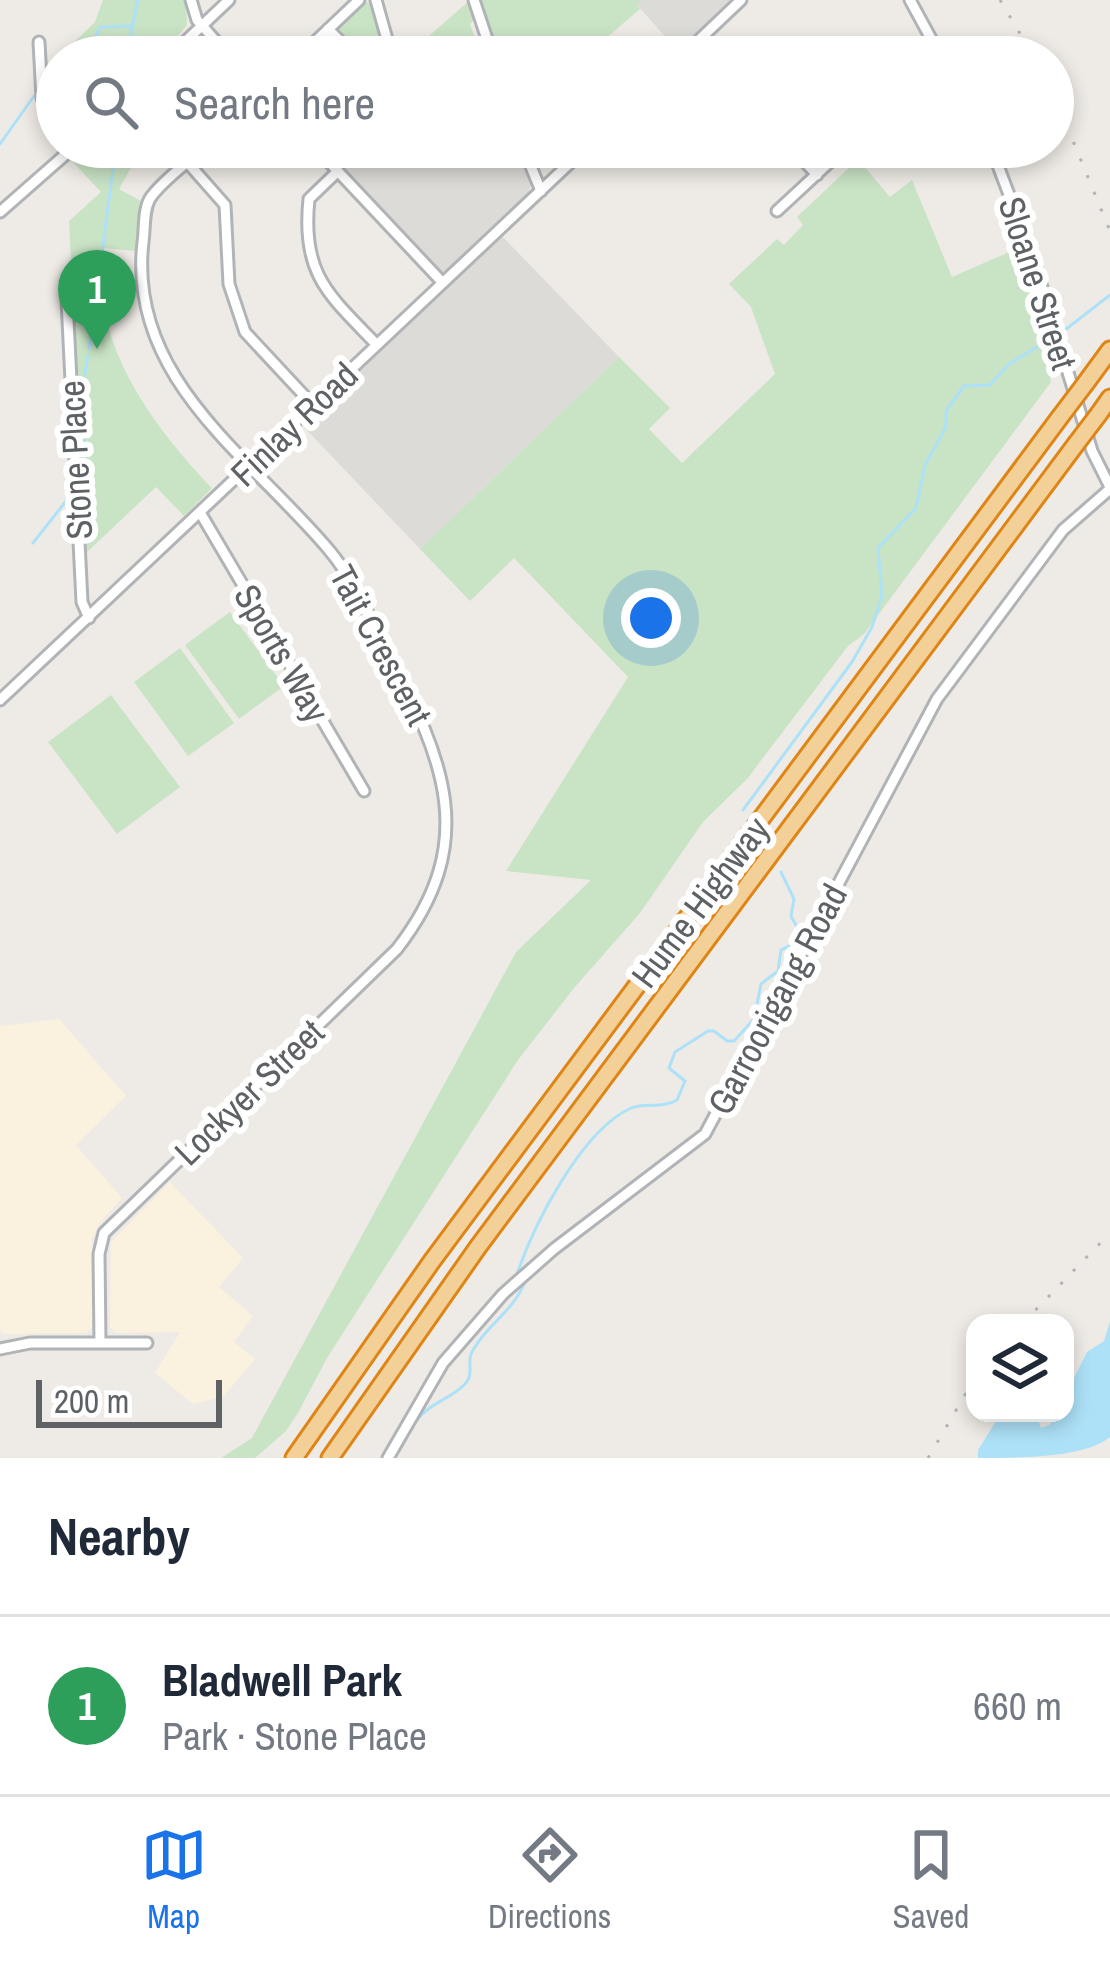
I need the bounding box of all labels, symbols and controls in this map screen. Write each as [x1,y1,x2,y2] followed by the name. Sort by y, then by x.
[36,36,1074,168] search box
[78,69,144,135] icon: search
[174,72,375,133] text: Search here
[988,191,1088,375] street label: Sloane Street
[58,250,136,349] pin: 1
[220,351,368,497] street label: Finlay Road
[47,379,103,541] street label: Stone Place
[319,557,443,733] street label: Tait Crescent
[223,575,341,731] street label: Sports Way
[621,588,681,648] your location
[620,807,780,997] street label: Hume Highway
[696,875,858,1123] street label: Garroorigang Road
[164,1009,334,1175] street label: Lockyer Street
[966,1314,1074,1422] map controls
[966,1314,1074,1422] button: layers
[36,1374,222,1427] scale bar
[54,1379,129,1423] text: 200 m
[48,1502,190,1571] text: Nearby
[162,1649,402,1710] text: Bladwell Park
[78,1680,96,1732] text: 1
[973,1680,1062,1732] text: 660 m
[162,1710,427,1762] text: Park · Stone Place
[141,1822,207,1938] tab: Map
[488,1822,611,1938] tab: Directions
[893,1822,969,1938] tab: Saved

